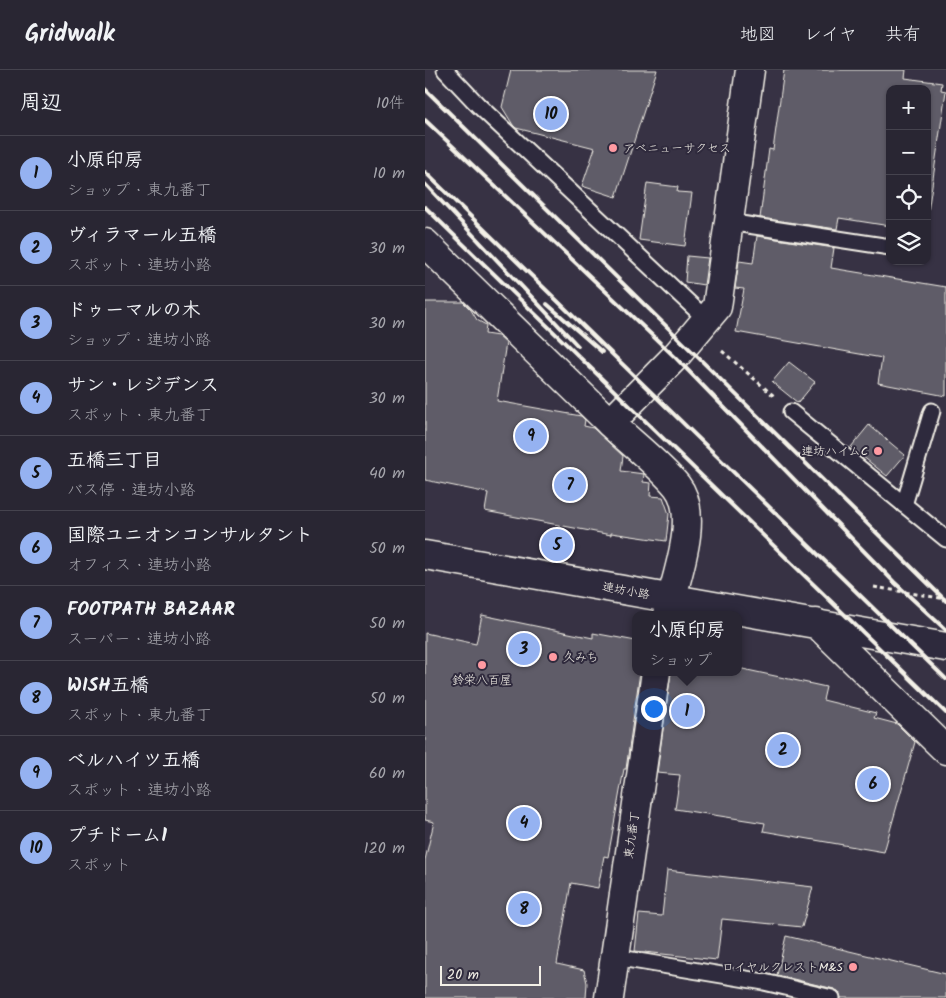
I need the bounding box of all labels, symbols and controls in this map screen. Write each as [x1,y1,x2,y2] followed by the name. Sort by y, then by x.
[25,15,115,54] text: Gridwalk
[740,21,776,50] text: 地図
[804,21,857,50] text: レイヤ
[885,21,921,50] text: 共有
[886,85,931,265] map controls
[886,85,931,130] button: +
[20,87,62,120] text: 周辺
[376,91,405,116] text: 10件
[535,95,567,133] pin: 10
[886,130,931,175] button: −
[623,139,731,158] place label: アベニューサクセス
[607,142,619,154] marker: アベニューサクセス
[67,146,143,176] text: 小原印房
[34,161,38,186] text: 1
[373,161,405,186] text: 10 m
[886,175,931,220] button: locate
[67,178,211,203] text: ショップ · 東九番丁
[886,220,931,265] button: layers
[67,221,217,251] text: ヴィラマール五橋
[31,236,41,261] text: 2
[369,236,405,261] text: 30 m
[67,253,212,278] text: スポット · 連坊小路
[67,296,200,326] text: ドゥーマルの木
[32,311,40,336] text: 3
[369,311,405,336] text: 30 m
[67,328,211,353] text: ショップ · 連坊小路
[67,371,219,401] text: サン・レジデンス
[32,386,40,411] text: 4
[369,386,405,411] text: 30 m
[67,403,212,428] text: スポット · 東九番丁
[515,417,547,455] pin: 9
[801,442,868,461] place label: 連坊ハイムC
[872,445,884,457] marker: 連坊ハイムC
[67,446,162,476] text: 五橋三丁目
[32,461,40,486] text: 5
[369,461,405,486] text: 40 m
[554,466,586,504] pin: 7
[67,478,196,503] text: バス停 · 連坊小路
[67,521,313,551] text: 国際ユニオンコンサルタント
[541,526,573,564] pin: 5
[32,536,40,561] text: 6
[369,536,405,561] text: 50 m
[67,553,212,578] text: オフィス · 連坊小路
[601,577,651,605] street label: 連坊小路
[67,595,235,625] text: FOOTPATH BAZAAR
[32,611,40,636] text: 7
[369,611,405,636] text: 50 m
[632,611,742,676] popup
[649,616,725,646] text: 小原印房
[67,627,211,652] text: スーパー · 連坊小路
[508,630,540,668] pin: 3
[563,648,599,667] place label: 久みち
[649,648,712,673] text: ショップ
[547,651,559,663] marker: 久みち
[476,659,488,671] marker: 鈴栄八百屋
[67,671,149,701] text: WISH五橋
[452,671,512,690] place label: 鈴栄八百屋
[31,686,41,711] text: 8
[369,686,405,711] text: 50 m
[671,692,703,730] pin: 1
[641,696,667,722] your location
[67,703,212,728] text: スポット · 東九番丁
[767,731,799,769] pin: 2
[67,746,200,776] text: ベルハイツ五橋
[32,761,40,786] text: 9
[369,761,405,786] text: 60 m
[857,765,889,803] pin: 6
[67,778,212,803] text: スポット · 連坊小路
[508,804,540,842] pin: 4
[619,810,645,860] street label: 東九番丁
[67,821,167,851] text: プチドーム1
[29,836,43,861] text: 10
[364,836,405,861] text: 120 m
[67,853,131,878] text: スポット
[508,890,540,928] pin: 8
[722,958,844,977] place label: ロイヤルクレストM&S
[847,961,859,973] marker: ロイヤルクレストM&S
[440,963,541,986] scale bar
[447,964,479,986] text: 20 m

